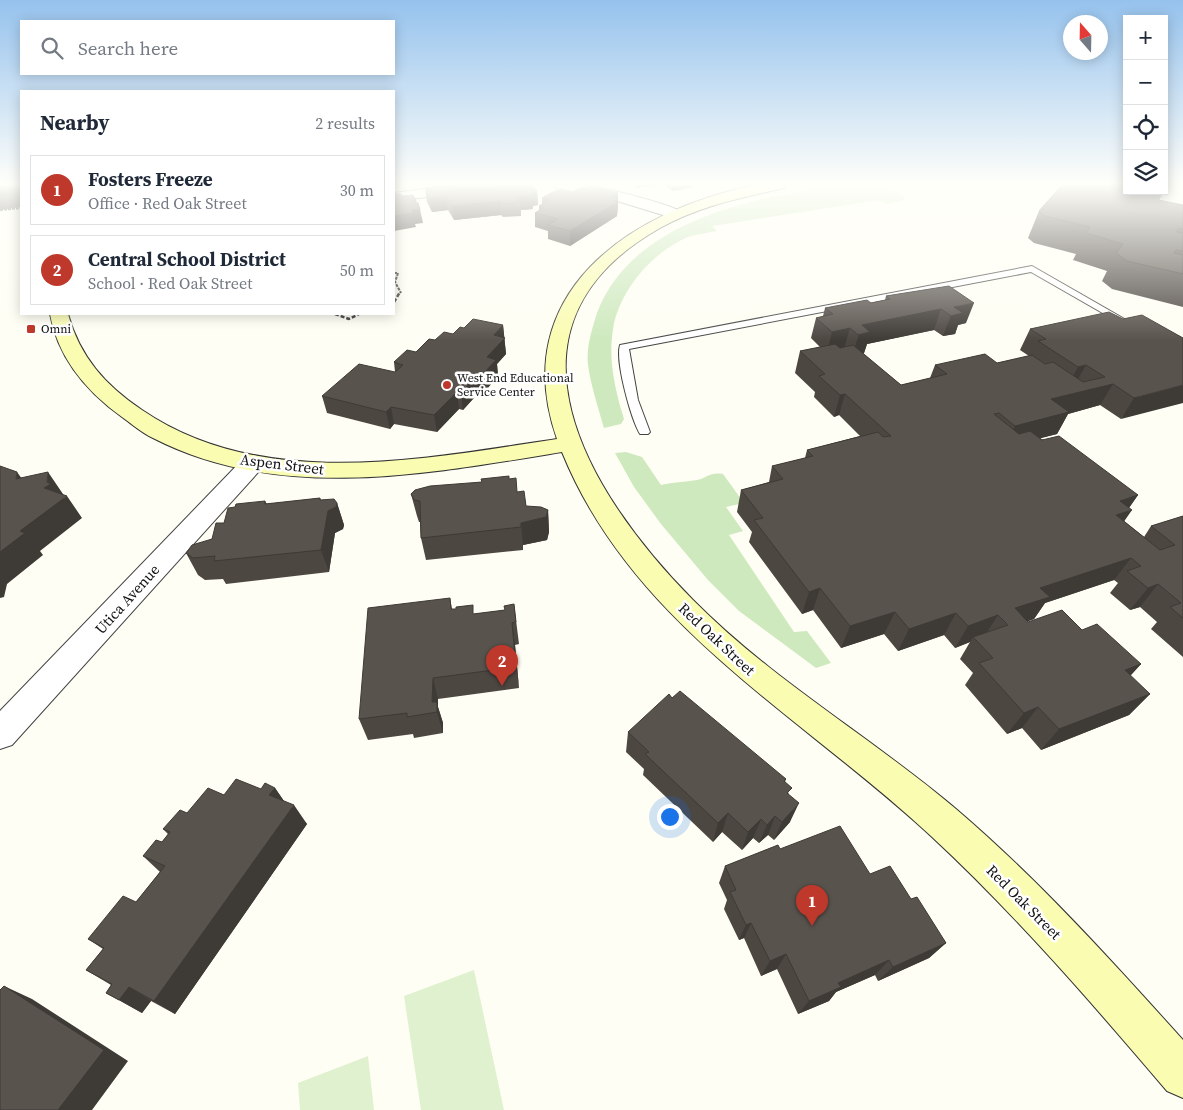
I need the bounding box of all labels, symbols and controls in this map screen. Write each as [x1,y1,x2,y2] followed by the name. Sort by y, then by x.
[1063,15,1108,60] north arrow
[1123,15,1168,195] map controls
[1123,15,1168,60] button: +
[20,20,395,75] search box
[38,34,66,62] icon: search
[78,35,178,61] text: Search here
[1123,60,1168,105] button: −
[1123,105,1168,150] button: locate
[40,108,110,137] text: Nearby
[315,112,375,134] text: 2 results
[1123,150,1168,195] button: layers
[88,166,213,192] text: Fosters Freeze
[53,179,61,201] text: 1
[340,179,374,201] text: 30 m
[88,192,247,214] text: Office · Red Oak Street
[88,246,286,272] text: Central School District
[53,259,61,281] text: 2
[340,259,374,281] text: 50 m
[88,272,252,294] text: School · Red Oak Street
[41,321,72,337] place label: Omni
[25,323,37,335] marker: Omni
[457,370,574,400] place label: West End Educational Service Center
[441,379,453,391] marker: West End Educational Service Center
[239,448,325,480] street label: Aspen Street
[90,559,164,639] street label: Utica Avenue
[674,598,760,680] street label: Red Oak Street
[486,645,518,686] pin: 2
[657,804,683,830] your location
[982,860,1066,944] street label: Red Oak Street
[796,885,828,926] pin: 1

